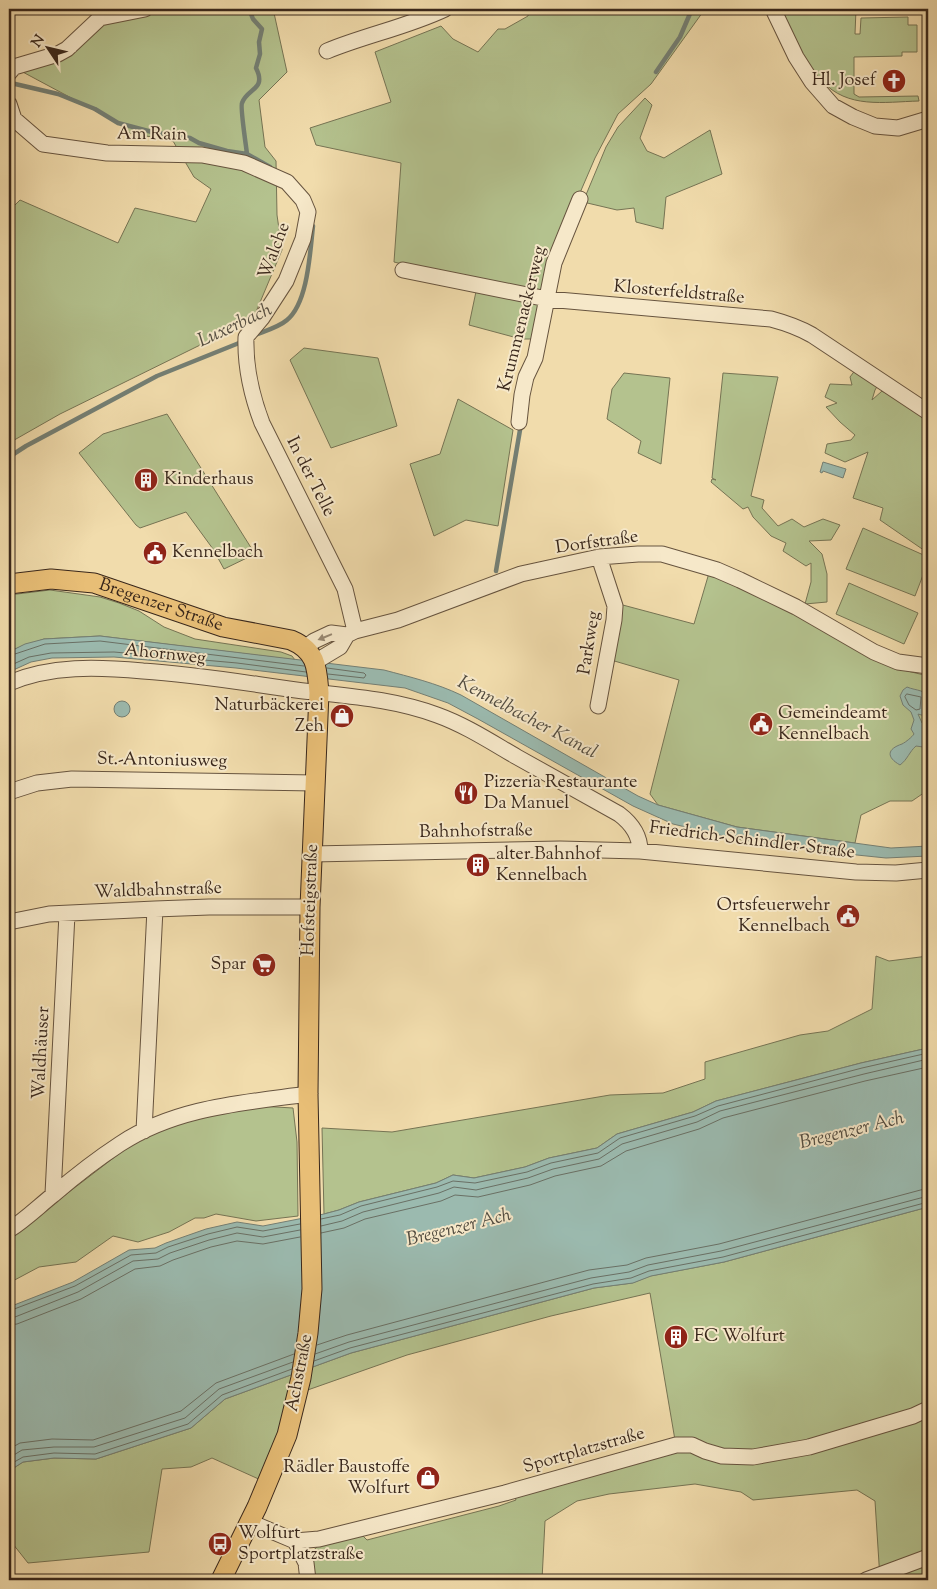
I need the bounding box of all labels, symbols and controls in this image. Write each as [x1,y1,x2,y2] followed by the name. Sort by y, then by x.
[22,22,72,72] north arrow
[28,31,50,52] text: N
[812,68,877,94] place label: Hl. Josef
[881,68,907,94] church icon: Hl. Josef
[117,121,188,149] street label: Am Rain
[252,219,298,283] street label: Walche
[492,243,554,395] street label: Krummenackerweg
[612,274,746,312] street label: Klosterfeldstraße
[193,297,277,355] water label: Luxerbach
[279,432,341,522] street label: In der Telle
[133,467,159,493] building icon: Kinderhaus
[164,467,254,493] place label: Kinderhaus
[554,524,640,562] street label: Dorfstraße
[142,540,168,566] public building icon: Kennelbach
[172,540,264,566] place label: Kennelbach
[95,572,226,639] street label: Bregenzer Straße
[572,609,608,677] street label: Parkweg
[318,633,332,641] one-way arrow
[123,638,207,672] street label: Ahornweg
[452,670,602,766] water label: Kennelbacher Kanal
[214,693,324,740] place label: Naturbäckerei Zeh
[778,701,887,748] place label: Gemeindeamt Kennelbach
[329,703,355,729] shop icon: Naturbäckerei Zeh
[748,711,774,737] public building icon: Gemeindeamt Kennelbach
[97,747,228,775] street label: St.-Antoniusweg
[484,770,638,817] place label: Pizzeria Restaurante Da Manuel
[453,780,479,806] restaurant icon: Pizzeria Restaurante Da Manuel
[648,815,856,867] street label: Friedrich-Schindler-Straße
[419,818,533,846] street label: Bahnhofstraße
[496,842,602,889] place label: alter Bahnhof Kennelbach
[296,844,326,956] street label: Hofsteigstraße
[465,852,491,878] building icon: alter Bahnhof Kennelbach
[94,876,222,906] street label: Waldbahnstraße
[717,893,830,940] place label: Ortsfeuerwehr Kennelbach
[835,903,861,929] public building icon: Ortsfeuerwehr Kennelbach
[210,952,246,978] place label: Spar
[251,952,277,978] supermarket icon: Spar
[27,1005,57,1100] street label: Waldhäuser
[797,1105,908,1157] water label: Bregenzer Ach
[404,1202,515,1254] water label: Bregenzer Ach
[663,1324,689,1350] building icon: FC Wolfurt
[694,1324,785,1350] place label: FC Wolfurt
[280,1332,320,1414] street label: Achstraße
[520,1421,648,1481] street label: Sportplatzstraße
[283,1455,410,1502] place label: Rädler Baustoffe Wolfurt
[415,1465,441,1491] shop icon: Rädler Baustoffe Wolfurt
[238,1521,364,1568] place label: Wolfurt Sportplatzstraße
[207,1531,233,1557] bus stop icon: Wolfurt Sportplatzstraße

